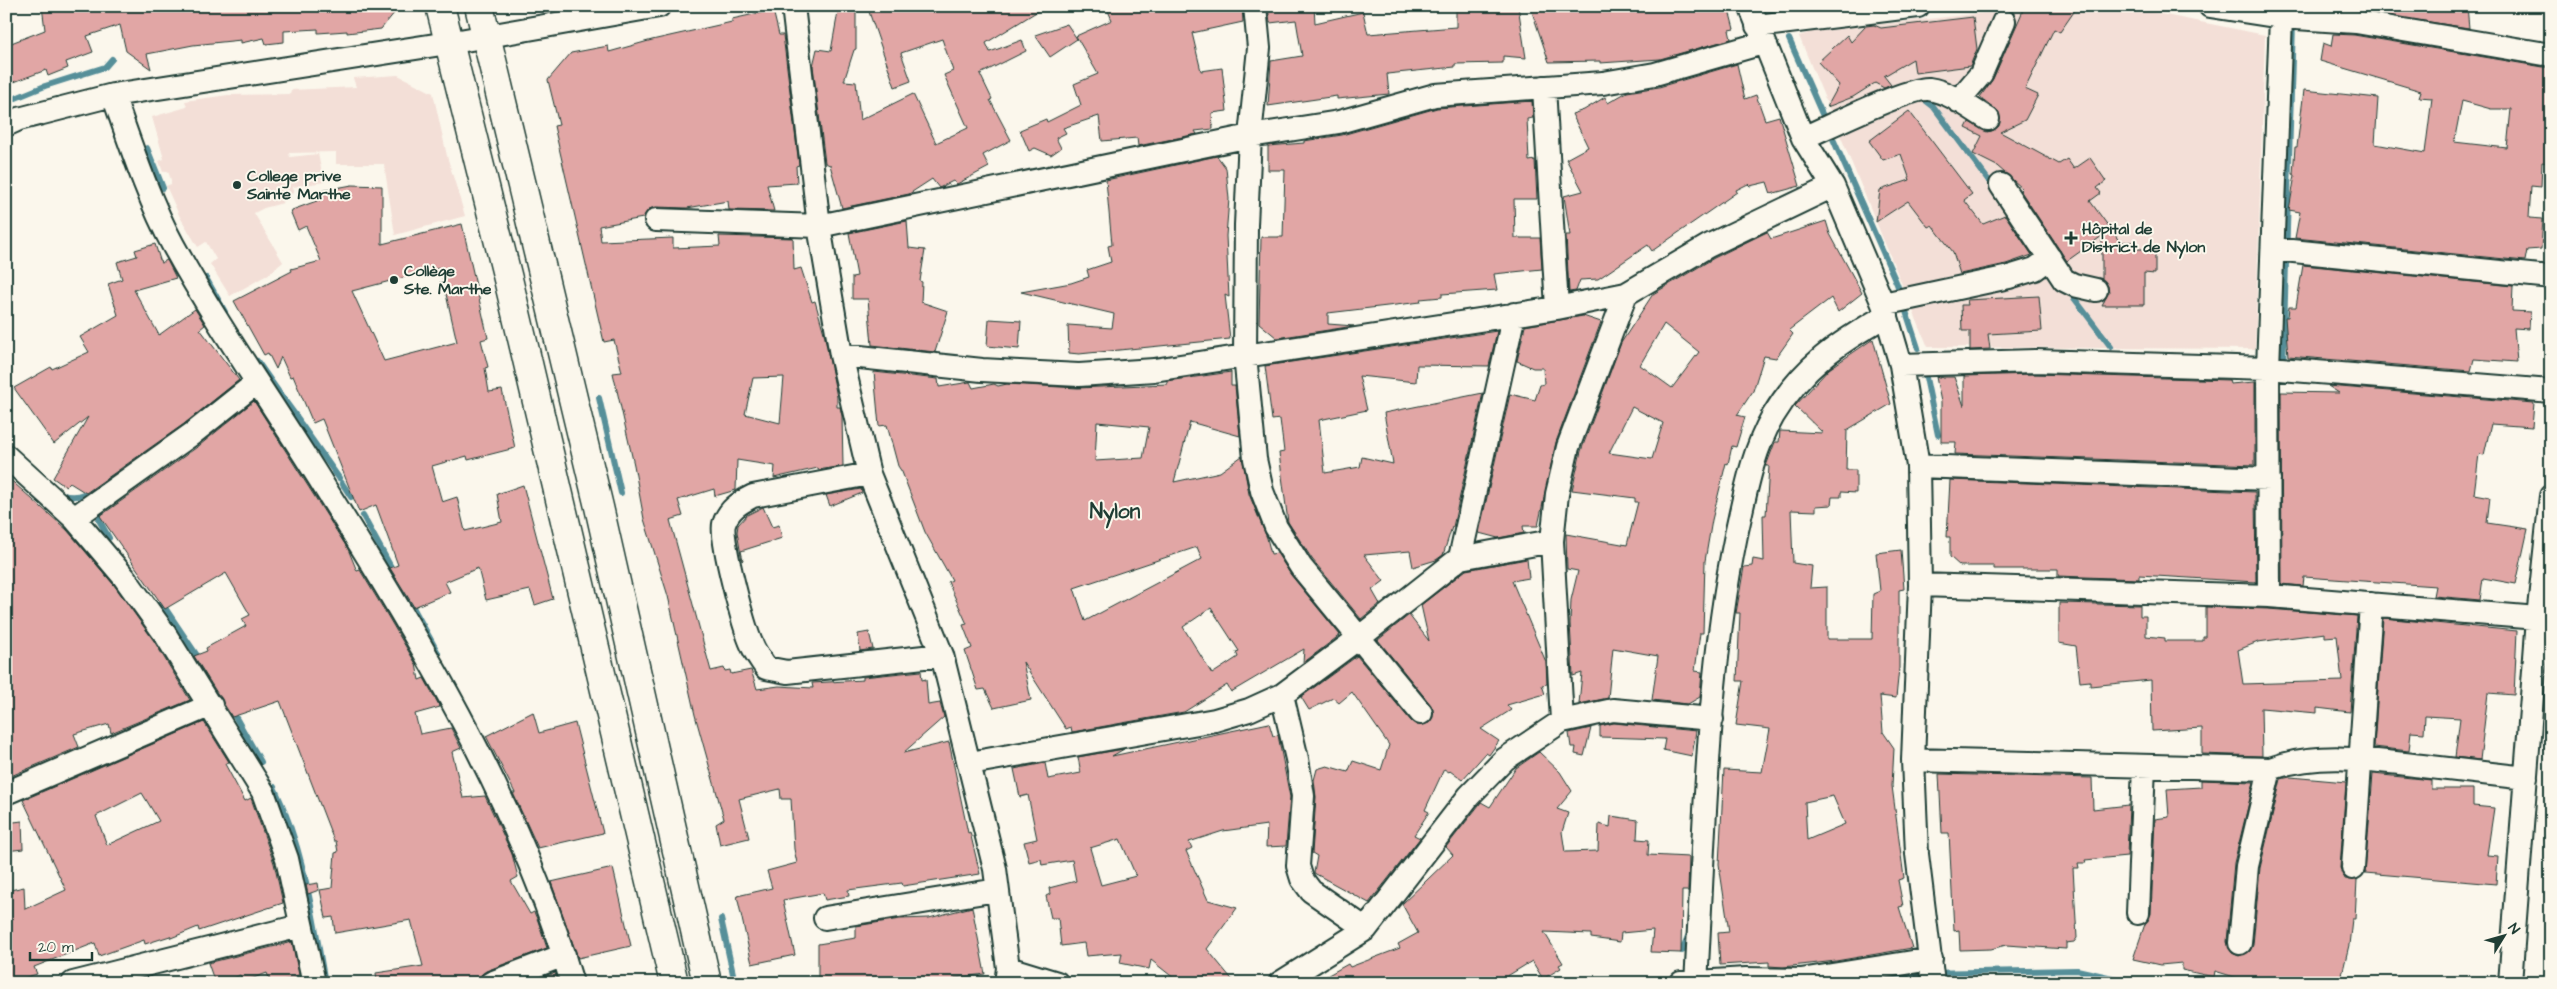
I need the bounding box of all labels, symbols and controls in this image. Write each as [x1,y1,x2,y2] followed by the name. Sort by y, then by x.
[246,165,351,205] place label: College prive Sainte Marthe
[231,179,243,191] marker: College prive Sainte Marthe
[2082,218,2205,259] place label: Hôpital de District de Nylon
[2064,231,2078,245] marker: Hôpital de District de Nylon
[403,260,492,300] place label: Collège Ste. Marthe
[388,274,400,286] marker: Collège Ste. Marthe
[1090,497,1141,529] district label: Nylon
[2480,912,2530,962] north arrow
[2503,919,2524,938] text: N
[30,929,92,961] scale bar
[38,937,74,958] text: 20 m

